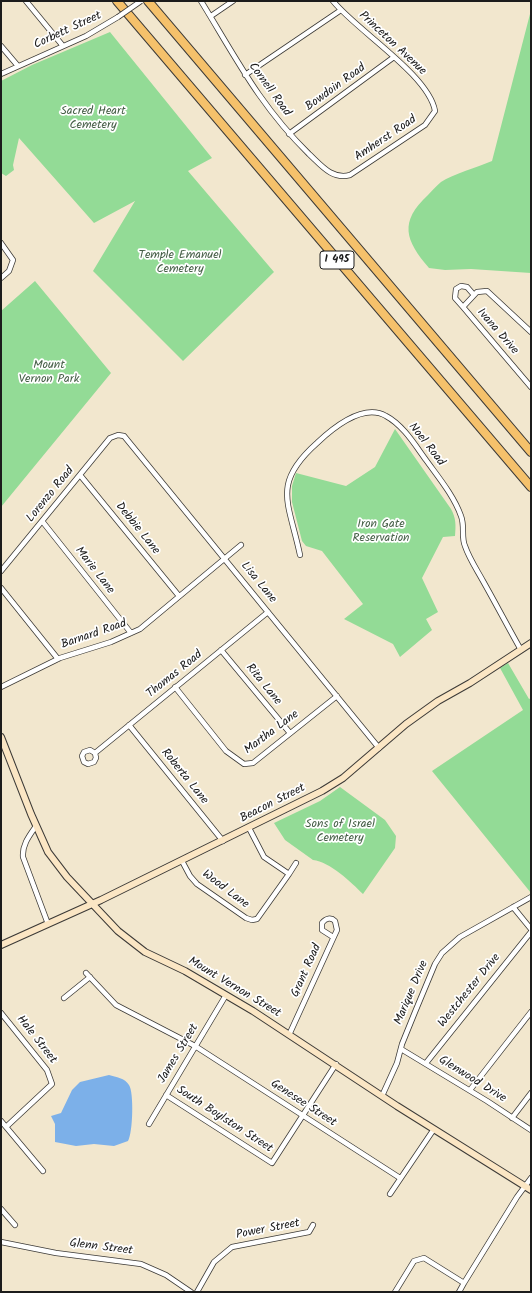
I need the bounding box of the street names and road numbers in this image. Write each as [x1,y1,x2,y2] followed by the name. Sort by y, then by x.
[32,9,104,53] street label: Corbett Street
[355,9,429,79] street label: Princeton Avenue
[245,60,293,120] street label: Cornell Road
[303,61,369,115] street label: Bowdoin Road
[352,113,420,165] street label: Amherst Road
[320,251,354,269] road number: I 495
[473,306,521,358] street label: Ivana Drive
[405,421,447,469] street label: Noel Road
[24,464,78,526] street label: Lorenzo Road
[112,500,162,558] street label: Debbie Lane
[71,544,117,598] street label: Marie Lane
[237,559,279,607] street label: Lisa Lane
[59,617,129,653] street label: Barnard Road
[144,648,206,702] street label: Thomas Road
[242,661,284,709] street label: Rita Lane
[242,708,302,758] street label: Martha Lane
[157,746,211,808] street label: Roberta Lane
[238,781,308,827] street label: Beacon Street
[199,868,251,912] street label: Wood Lane
[289,942,325,1000] street label: Grant Road
[436,951,504,1031] street label: Westchester Drive
[185,955,283,1021] street label: Mount Vernon Street
[392,959,432,1027] street label: Marique Drive
[13,1013,59,1067] street label: Hale Street
[156,1022,202,1086] street label: James Street
[436,1054,508,1106] street label: Glenwood Drive
[267,1077,339,1131] street label: Genesee Street
[173,1083,275,1157] street label: South Boylston Street
[235,1217,301,1243] street label: Power Street
[69,1237,133,1259] street label: Glenn Street

